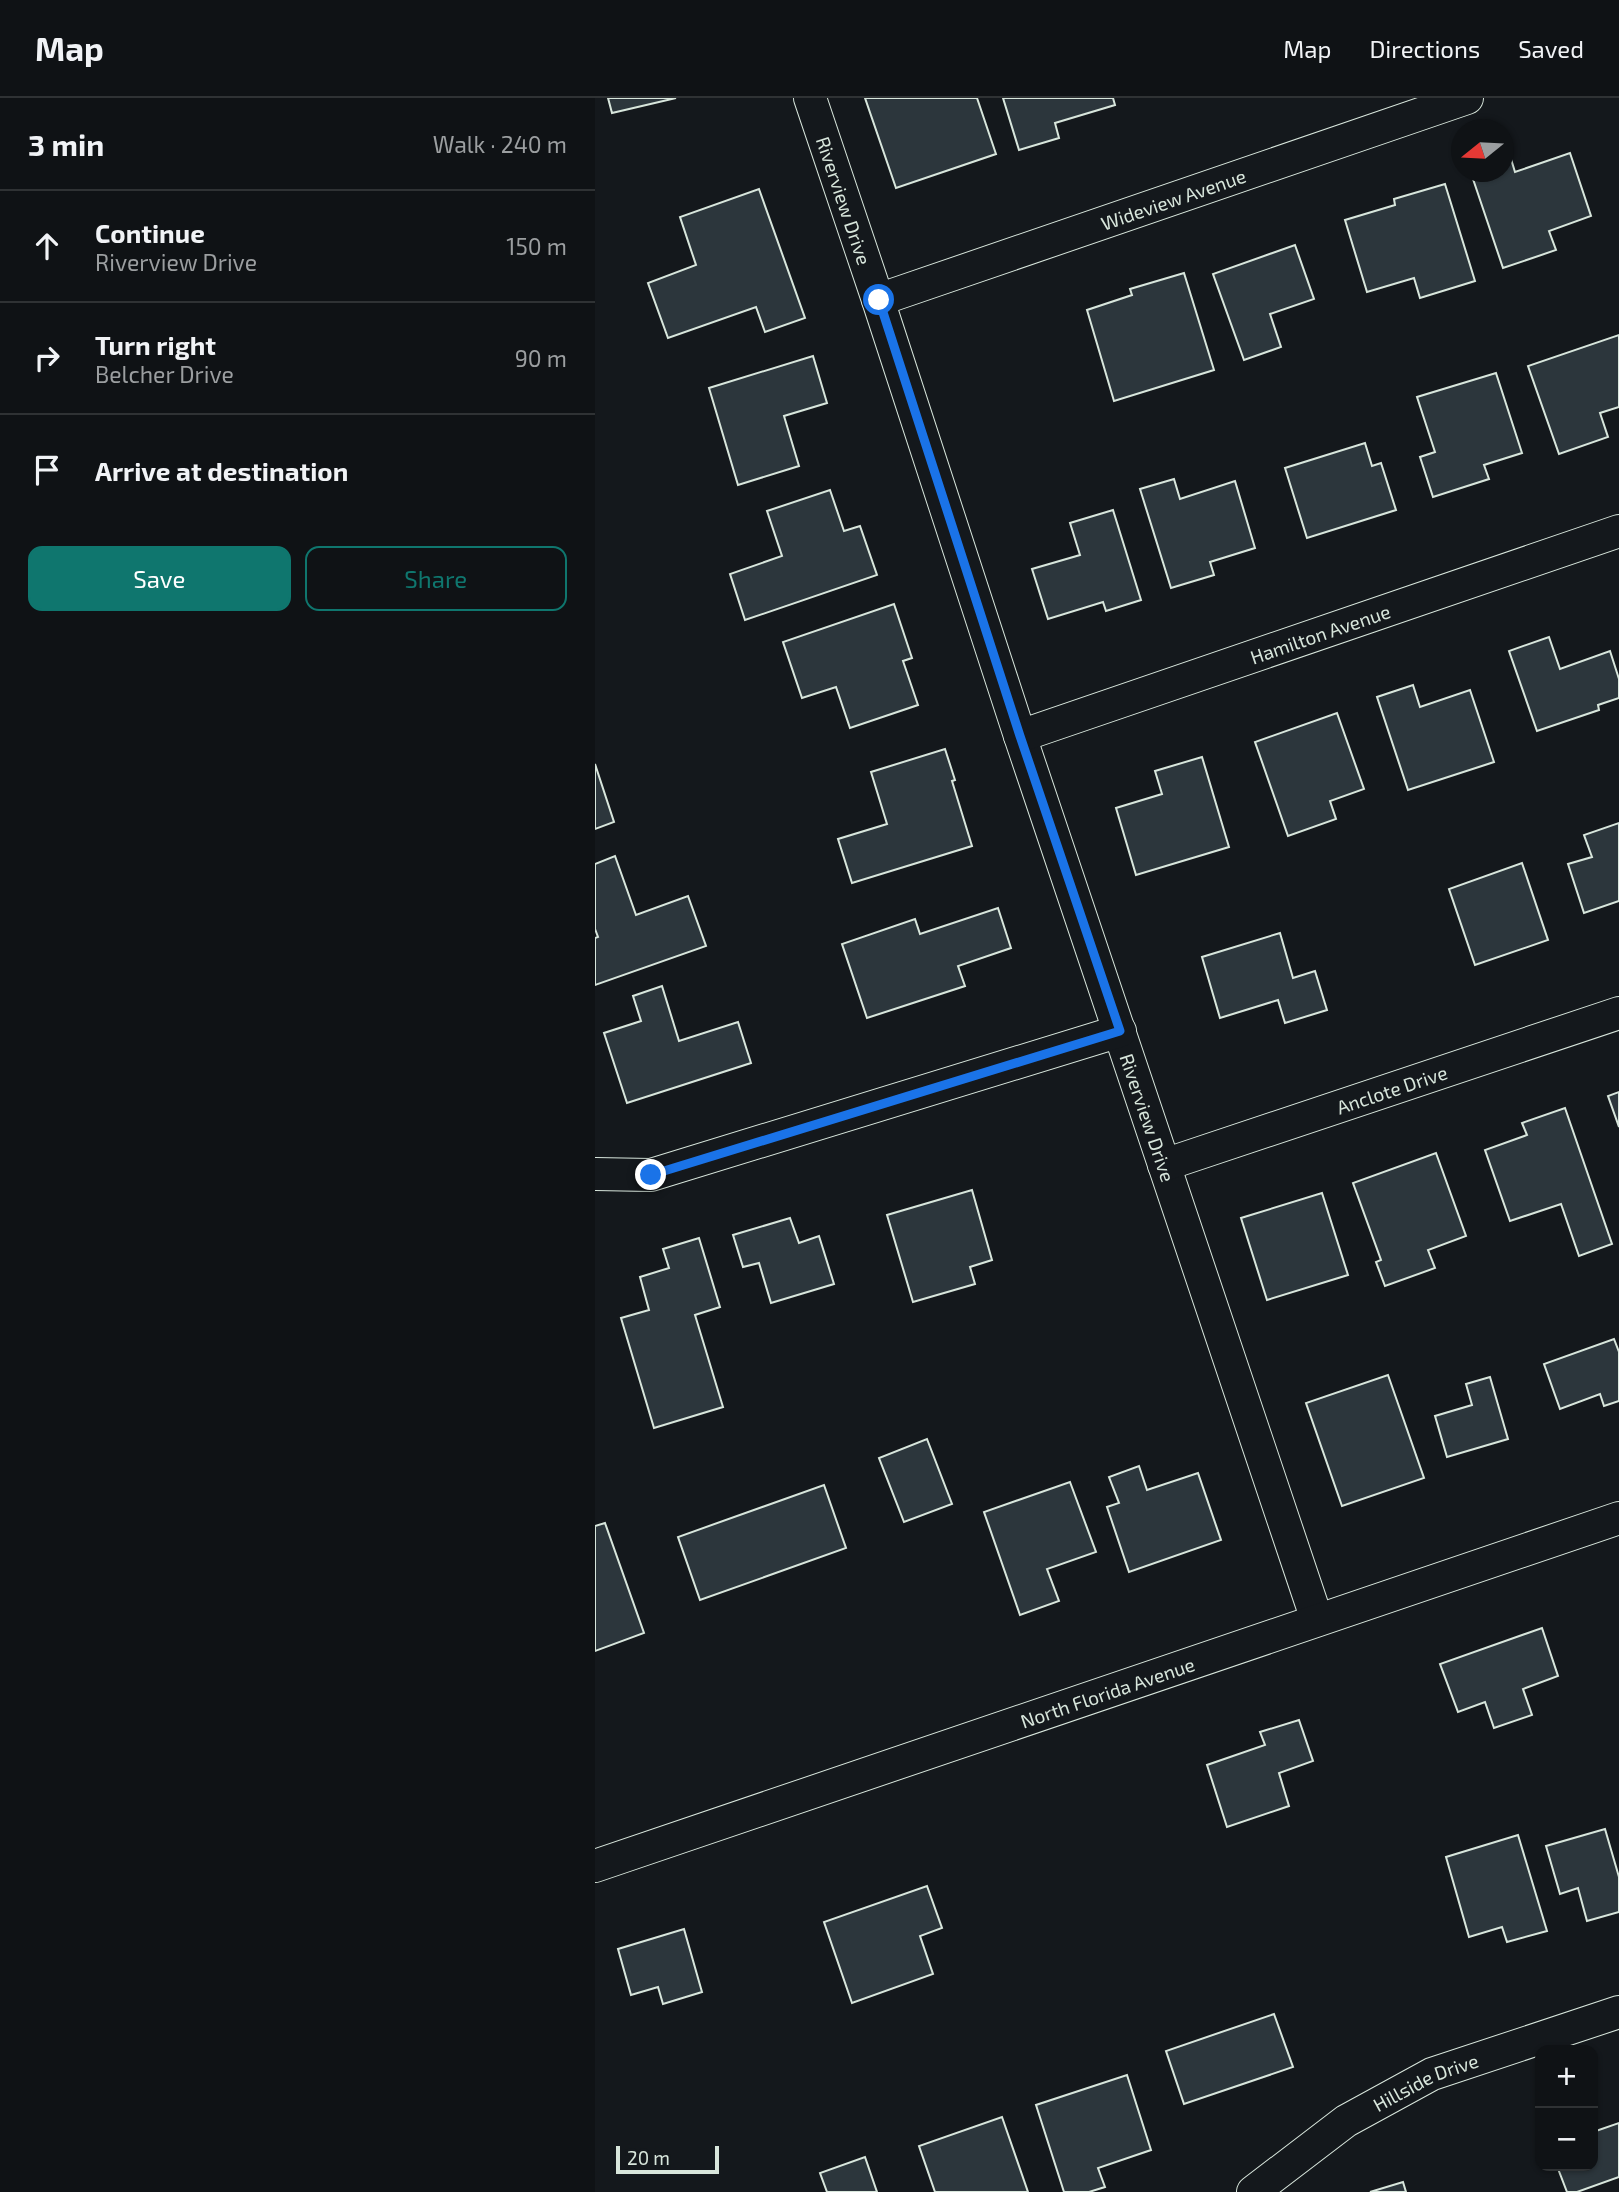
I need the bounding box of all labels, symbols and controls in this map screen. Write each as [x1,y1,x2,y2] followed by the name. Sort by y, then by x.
[35,28,104,68] text: Map
[1283,34,1331,63] text: Map
[1369,34,1480,63] text: Directions
[1518,34,1584,63] text: Saved
[1451,119,1514,182] north arrow
[28,126,104,162] text: 3 min
[433,130,567,158] text: Walk · 240 m
[812,133,877,267] street label: Riverview Drive
[1098,163,1249,234] street label: Wideview Avenue
[95,217,205,248] text: Continue
[28,227,66,265] icon: ahead
[506,232,567,260] text: 150 m
[95,248,257,276] text: Riverview Drive
[863,284,894,315] route start
[95,329,216,360] text: Turn right
[28,339,66,377] icon: right
[515,344,567,372] text: 90 m
[95,360,234,388] text: Belcher Drive
[28,451,66,489] icon: arrive
[95,455,348,486] text: Arrive at destination
[28,546,291,611] button: Save
[305,546,567,611] button: Share
[1247,599,1393,668] street label: Hamilton Avenue
[1116,1050,1180,1185] street label: Riverview Drive
[1333,1060,1450,1118] street label: Anclote Drive
[635,1159,666,1190] route end
[1017,1652,1197,1732] street label: North Florida Avenue
[1535,2045,1598,2171] map controls
[1535,2045,1598,2108] button: +
[1369,2048,1481,2116] street label: Hillside Drive
[1535,2108,1598,2171] button: −
[616,2143,719,2175] scale bar
[627,2146,670,2169] text: 20 m

